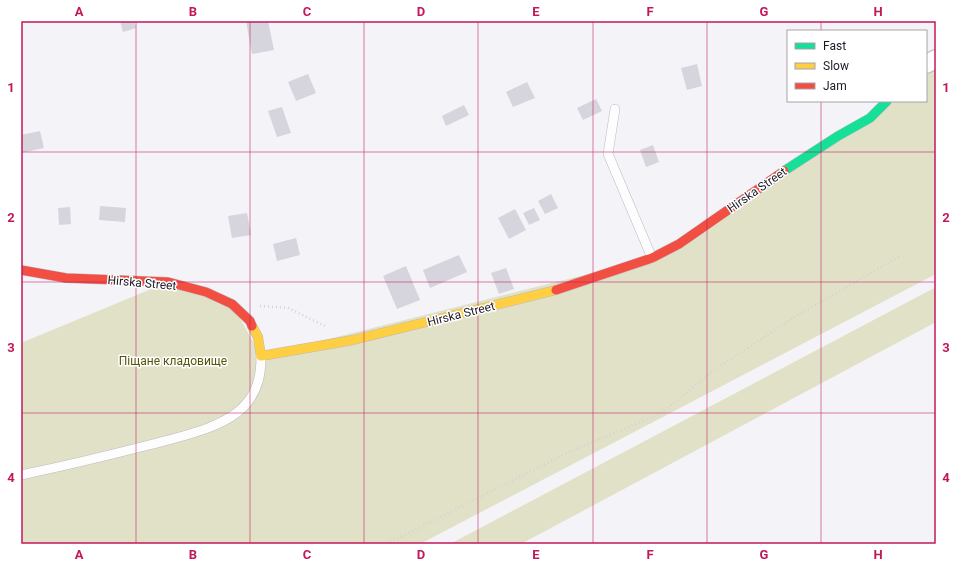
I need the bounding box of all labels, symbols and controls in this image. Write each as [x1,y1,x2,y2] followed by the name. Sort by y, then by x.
[75,4,84,19] text: A
[189,4,197,19] text: B
[303,4,312,19] text: C
[417,4,425,19] text: D
[532,4,540,19] text: E
[646,4,654,19] text: F
[760,4,769,19] text: G
[873,4,883,19] text: H
[787,30,927,102] legend
[823,39,846,53] text: Fast
[823,59,849,73] text: Slow
[823,79,847,93] text: Jam
[7,80,15,95] text: 1
[942,80,950,95] text: 1
[725,164,789,216] street label: Hirska Street
[7,210,15,225] text: 2
[942,210,950,225] text: 2
[107,273,177,293] street label: Hirska Street
[426,299,496,329] street label: Hirska Street
[7,340,15,355] text: 3
[942,340,950,355] text: 3
[119,354,227,368] park label: Піщане кладовище
[7,470,15,485] text: 4
[942,470,950,485] text: 4
[75,547,84,562] text: A
[189,547,197,562] text: B
[303,547,312,562] text: C
[417,547,425,562] text: D
[532,547,540,562] text: E
[646,547,654,562] text: F
[760,547,769,562] text: G
[873,547,883,562] text: H

